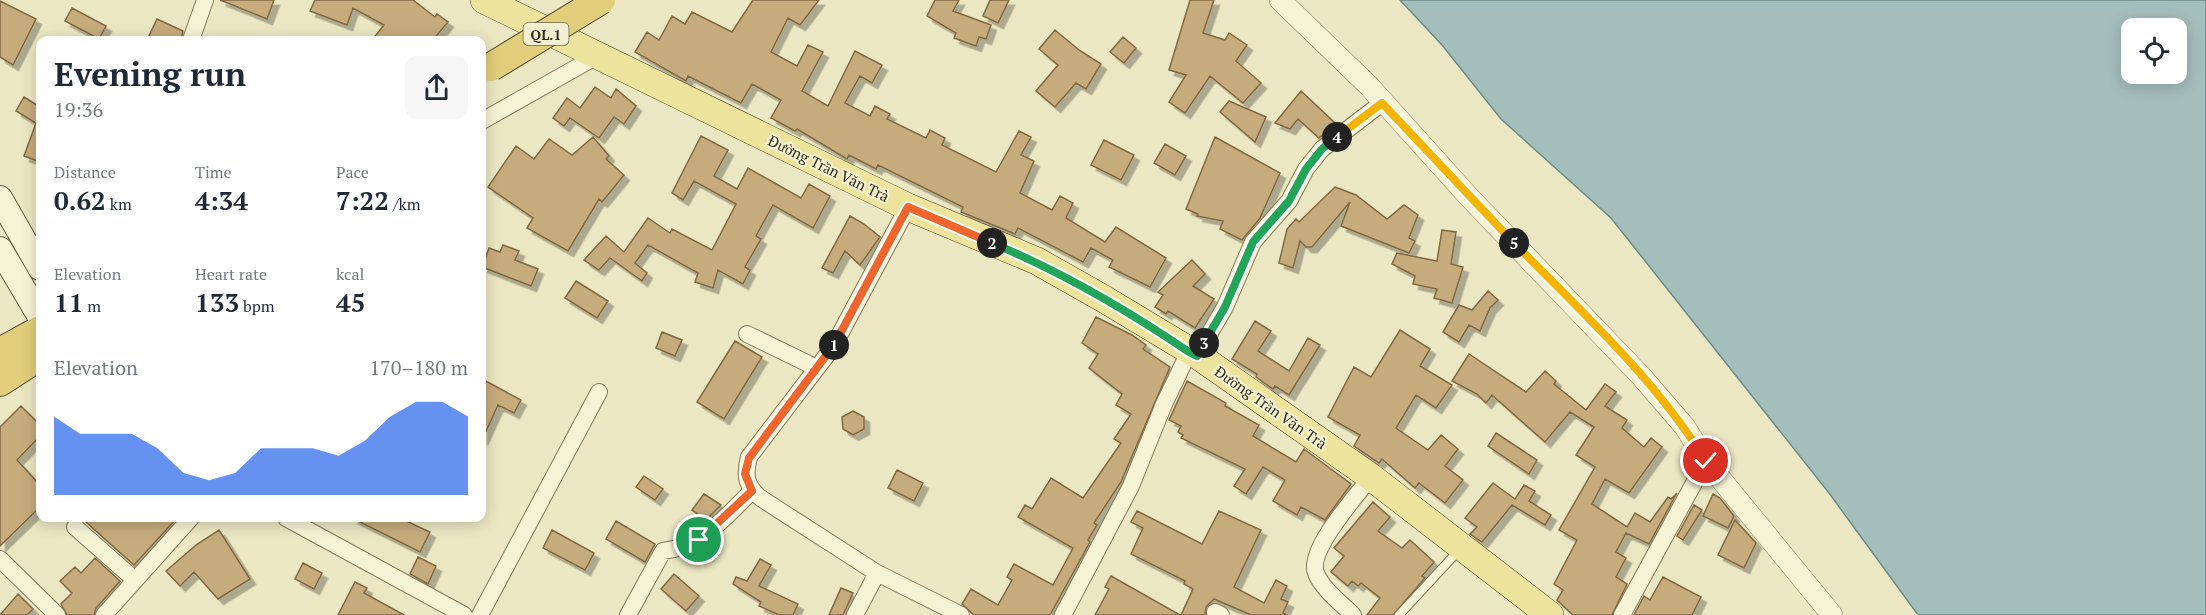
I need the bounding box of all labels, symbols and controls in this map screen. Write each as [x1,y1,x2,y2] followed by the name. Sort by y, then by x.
[2121,18,2187,84] map controls
[2121,18,2187,84] button: locate
[524,23,568,45] road number: QL.1
[54,52,246,95] text: Evening run
[405,56,468,119] button: share
[54,96,103,123] text: 19:36
[1322,122,1352,152] pin: 4
[1332,126,1342,148] text: 4
[765,130,893,206] street label: Đường Trần Văn Trà
[54,161,116,183] text: Distance
[195,161,232,183] text: Time
[336,161,369,183] text: Pace
[54,183,106,217] text: 0.62
[195,183,248,217] text: 4:34
[336,183,389,217] text: 7:22
[106,193,132,215] text: km
[389,193,420,215] text: /km
[977,228,1007,258] pin: 2
[1499,228,1529,258] pin: 5
[987,232,997,254] text: 2
[1509,232,1519,254] text: 5
[54,263,121,285] text: Elevation
[195,263,267,285] text: Heart rate
[336,263,364,285] text: kcal
[54,285,83,319] text: 11
[195,285,239,319] text: 133
[336,285,365,319] text: 45
[83,295,101,317] text: m
[239,295,275,317] text: bpm
[1189,328,1219,358] pin: 3
[819,330,849,360] pin: 1
[1199,332,1209,354] text: 3
[829,334,839,356] text: 1
[54,354,138,381] text: Elevation
[369,354,468,381] text: 170–180 m
[1211,361,1331,453] street label: Đường Trần Văn Trà
[1680,435,1731,486] pin
[1689,444,1722,477] icon: check
[673,514,724,565] pin
[682,523,715,556] icon: arrive

